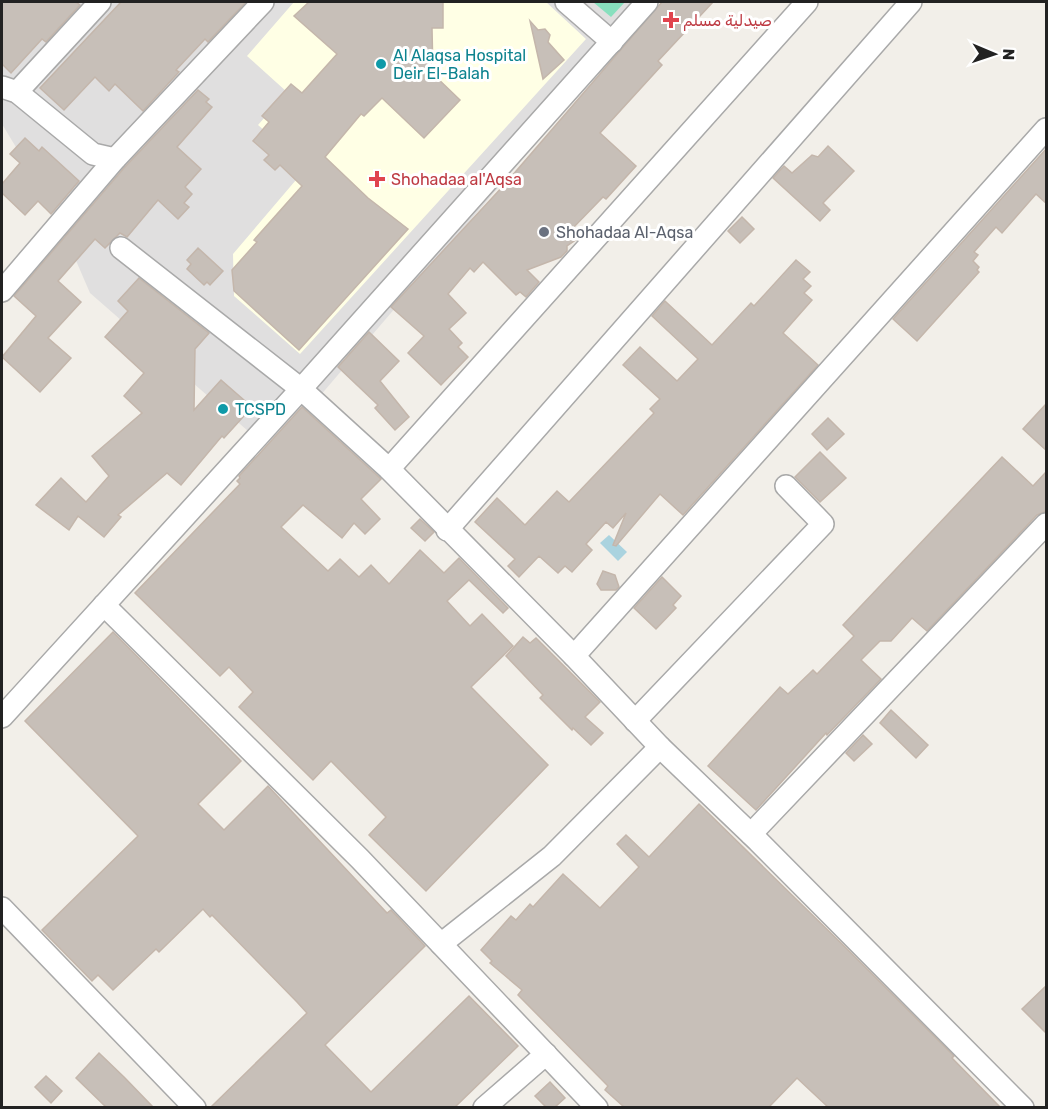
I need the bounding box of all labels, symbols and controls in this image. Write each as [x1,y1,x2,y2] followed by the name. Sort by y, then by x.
[683,11,772,31] place label: صيدلية مسلم
[664,13,678,27] marker: صيدلية مسلم
[964,24,1024,84] north arrow
[393,46,526,83] place label: Al Alaqsa Hospital Deir El-Balah
[999,48,1018,61] text: N
[374,57,388,71] marker: Al Alaqsa Hospital Deir El-Balah
[368,170,386,188] marker: Shohadaa al'Aqsa
[391,170,522,189] place label: Shohadaa al'Aqsa
[556,223,693,242] place label: Shohadaa Al-Aqsa
[537,225,551,239] marker: Shohadaa Al-Aqsa
[235,400,286,419] place label: TCSPD
[216,402,230,416] marker: TCSPD

